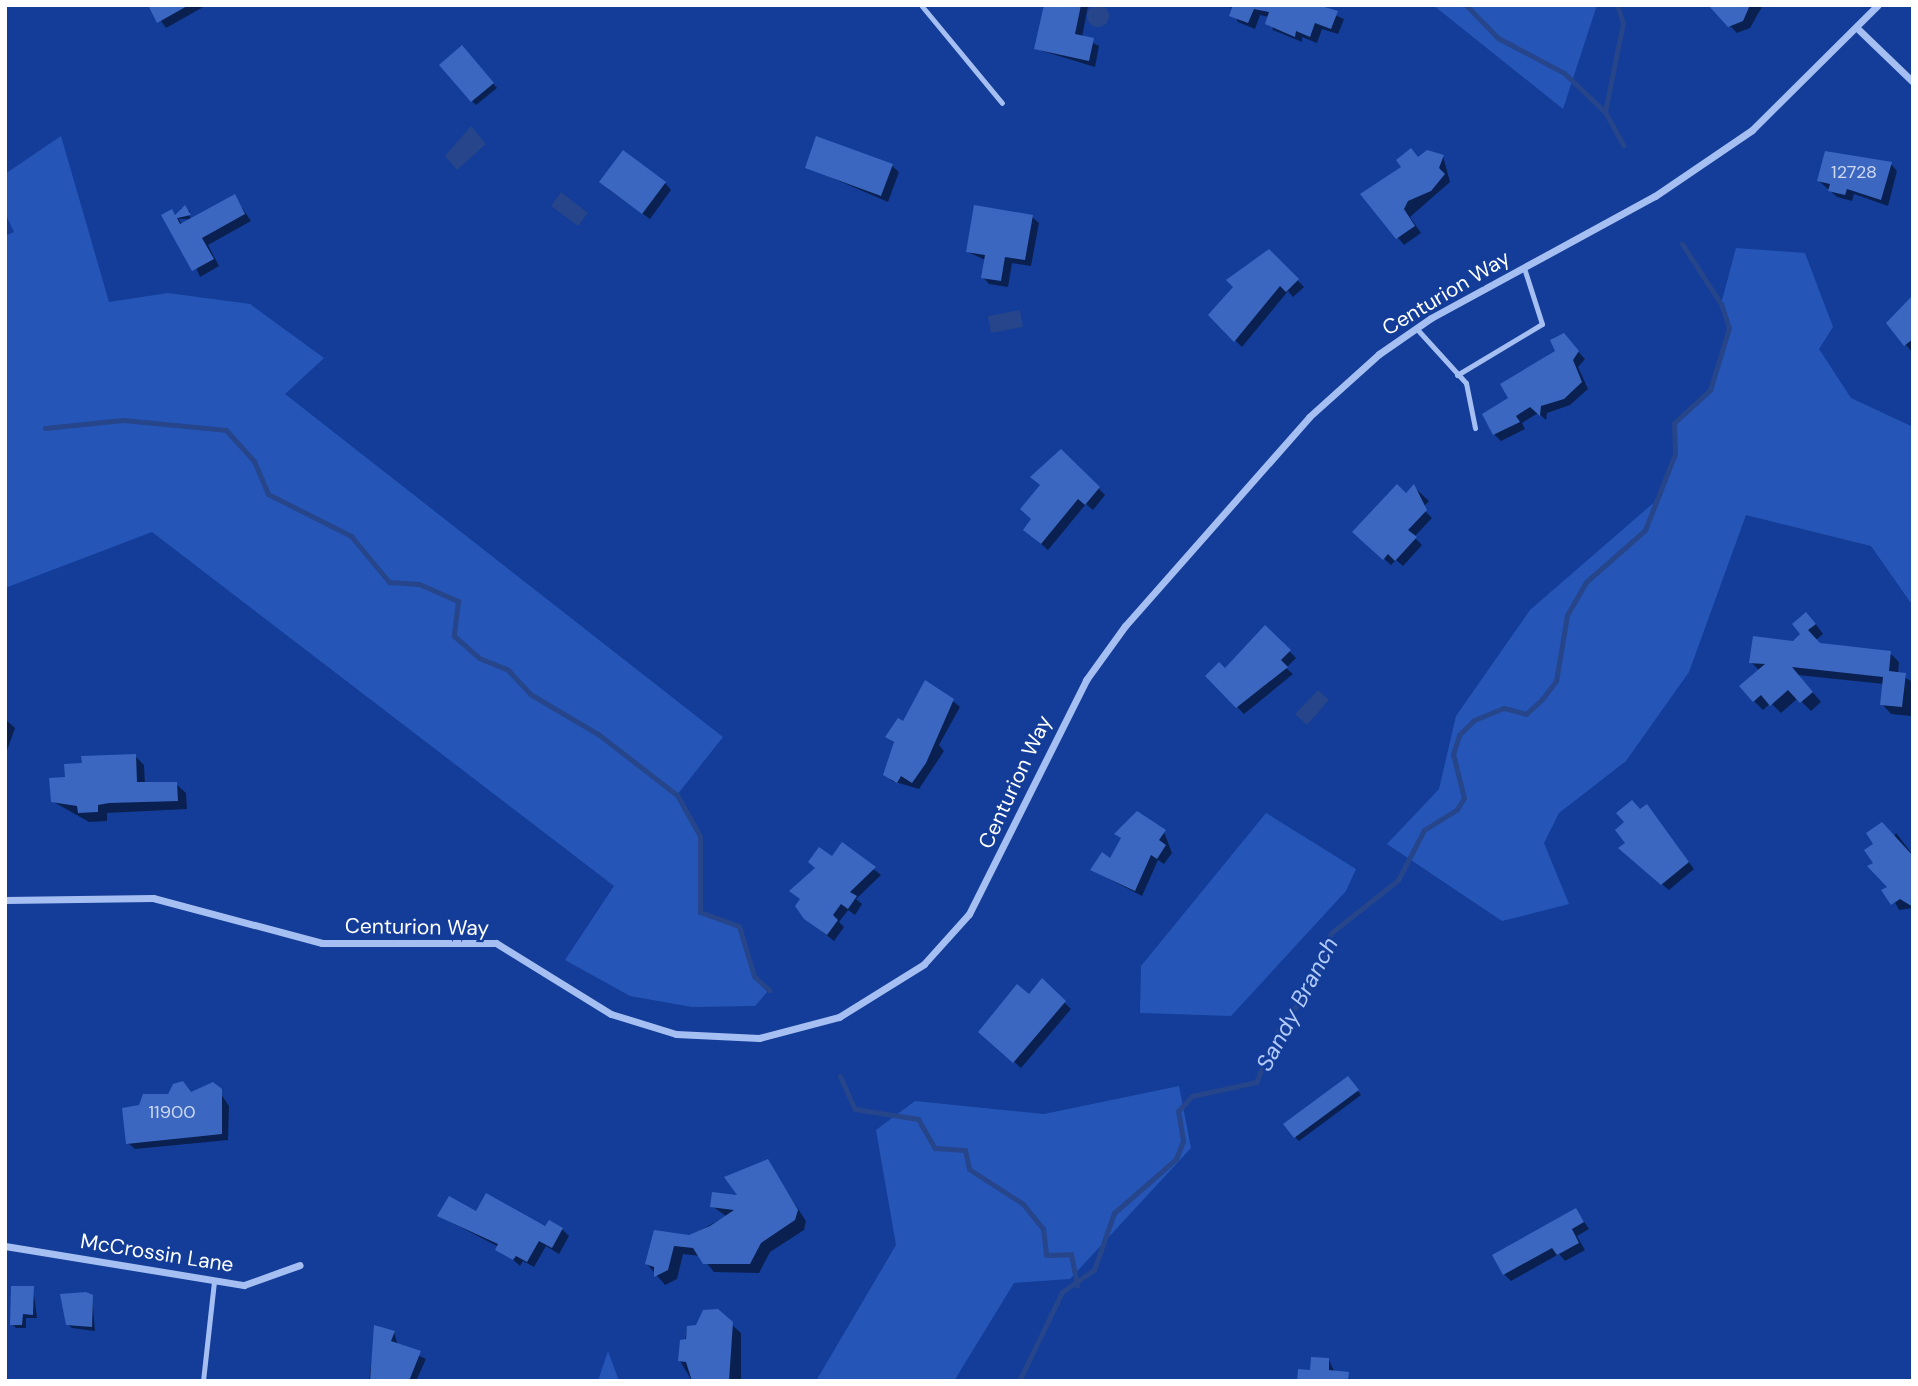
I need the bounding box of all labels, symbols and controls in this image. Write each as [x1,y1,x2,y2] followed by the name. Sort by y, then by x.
[1831,161,1877,183] house number: 12728
[1378,245,1514,341] street label: Centurion Way
[973,711,1057,853] street label: Centurion Way
[345,913,489,941] street label: Centurion Way
[1250,932,1344,1076] water label: Sandy Branch
[148,1101,196,1123] house number: 11900
[79,1228,235,1278] street label: McCrossin Lane

